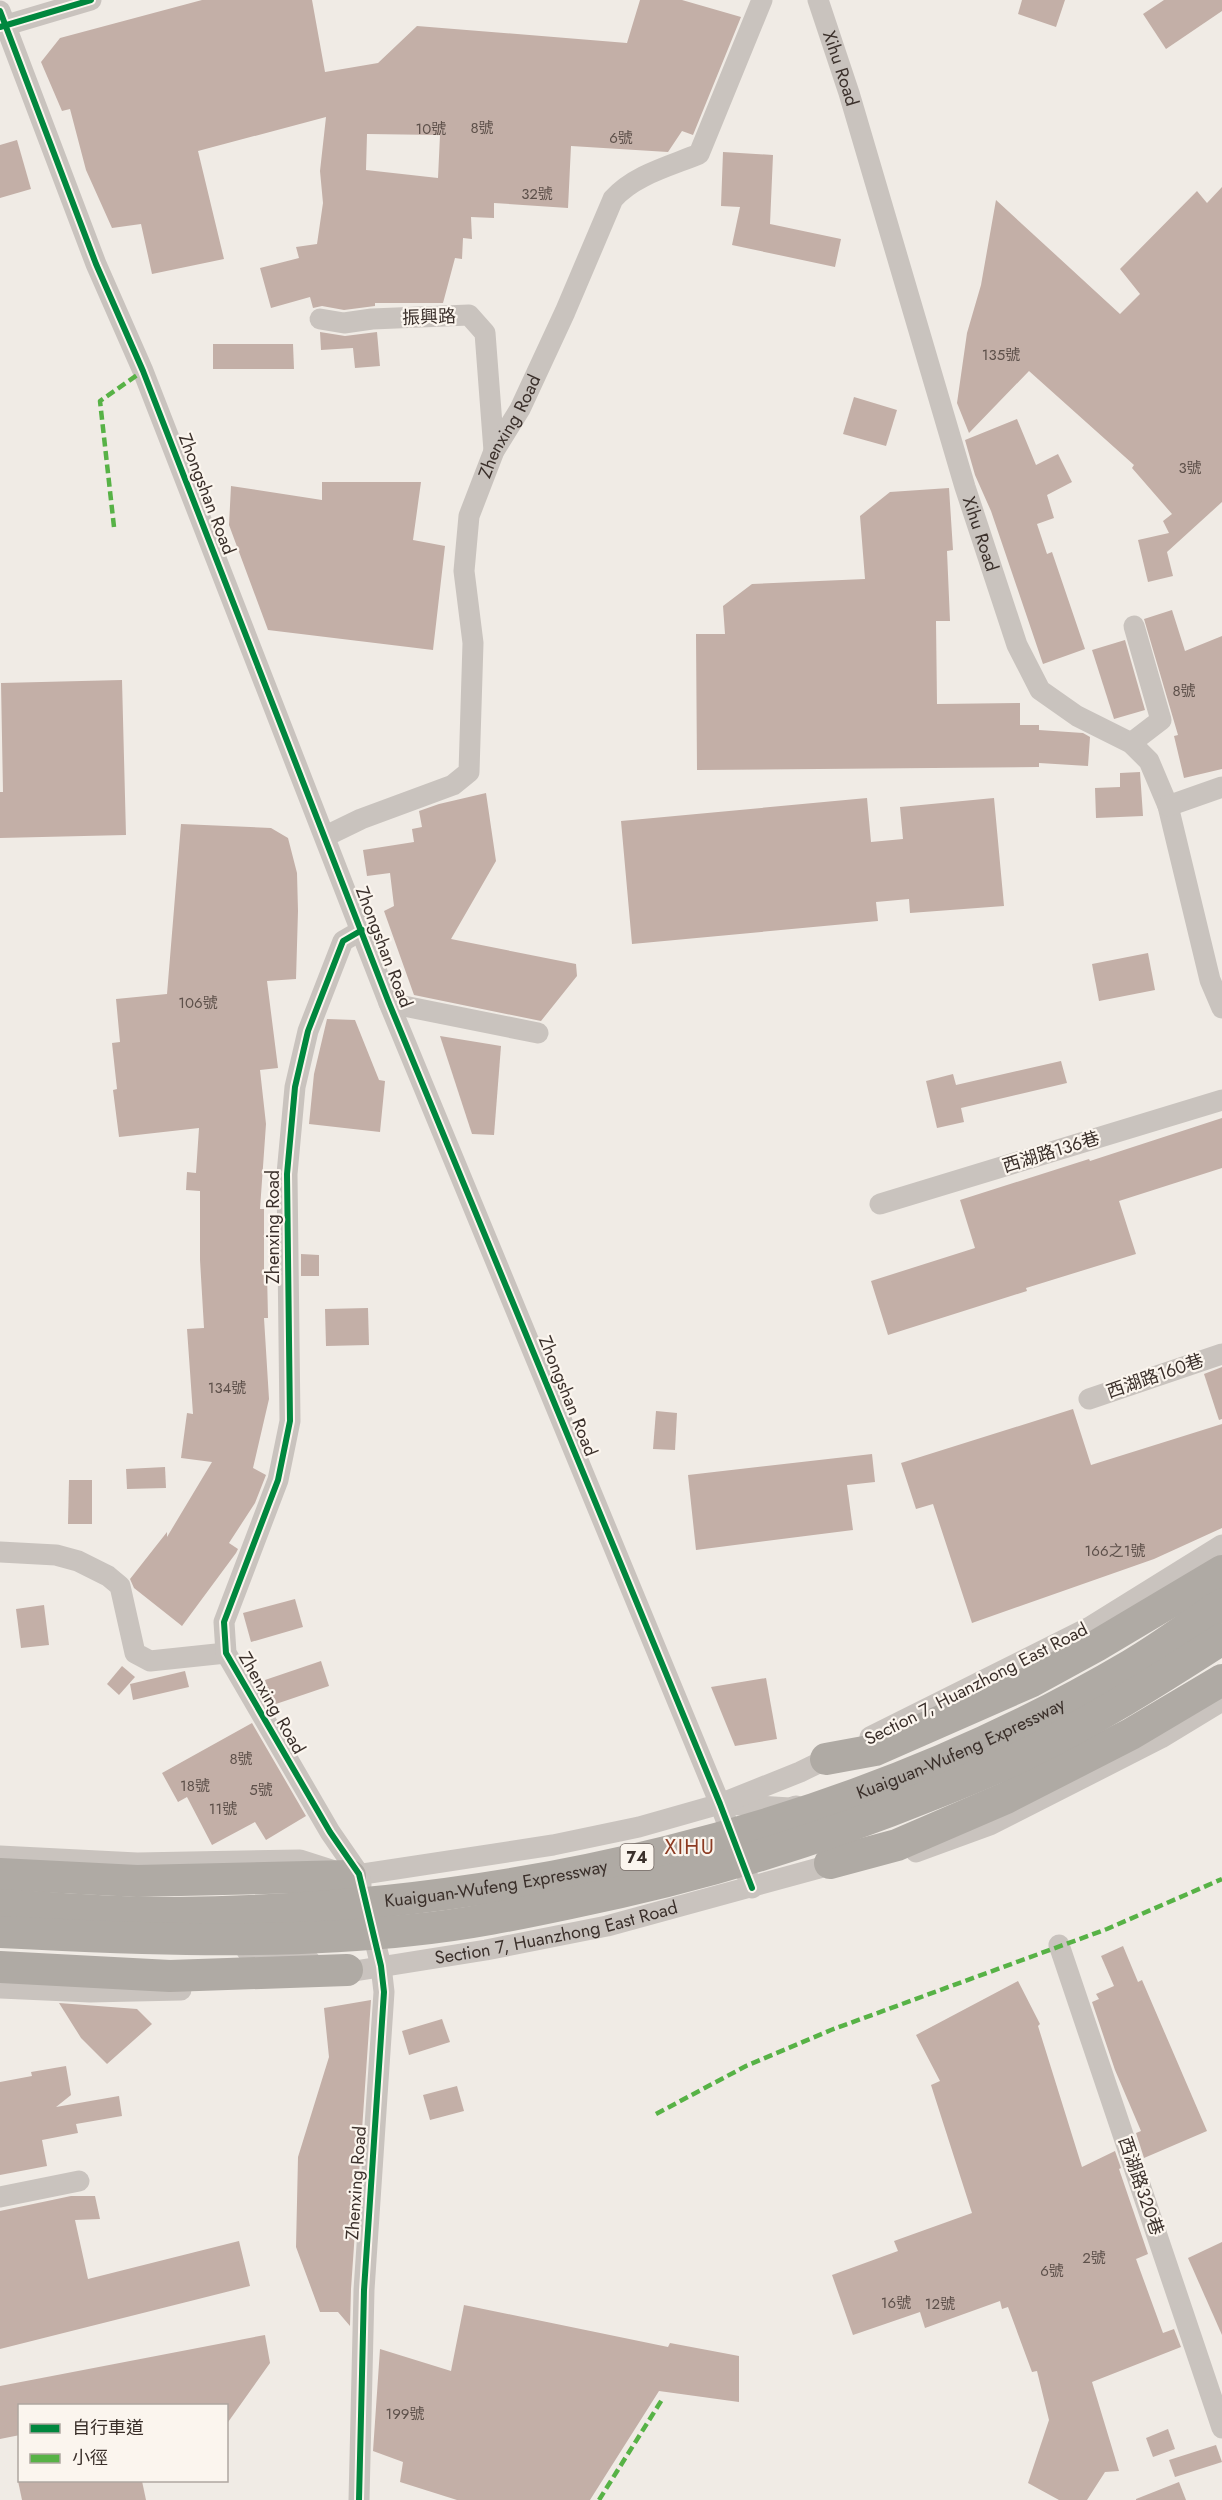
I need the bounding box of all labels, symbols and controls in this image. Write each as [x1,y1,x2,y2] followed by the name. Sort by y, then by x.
[816,27,865,109] street label: Xihu Road
[470,117,494,139] house number: 8號
[416,118,446,140] house number: 10號
[609,127,633,149] house number: 6號
[521,183,553,205] house number: 32號
[402,303,456,331] street label: 振興路
[982,344,1020,366] house number: 135號
[472,370,547,482] street label: Zhenxing Road
[172,430,242,558] street label: Zhongshan Road
[1178,457,1202,479] house number: 3號
[956,493,1005,575] street label: Xihu Road
[1172,680,1196,702] house number: 8號
[349,883,419,1011] street label: Zhongshan Road
[178,992,218,1014] house number: 106號
[999,1125,1103,1179] street label: 西湖路136巷
[260,1170,286,1284] street label: Zhenxing Road
[532,1332,604,1460] street label: Zhongshan Road
[1103,1347,1207,1405] street label: 西湖路160巷
[208,1377,246,1399] house number: 134號
[1085,1540,1145,1562] house number: 166之1號
[860,1616,1092,1752] street label: Section 7, Huanzhong East Road
[232,1647,312,1759] street label: Zhenxing Road
[853,1691,1070,1806] street label: Kuaiguan-Wufeng Expressway
[229,1748,253,1770] house number: 8號
[180,1775,210,1797] house number: 18號
[249,1779,273,1801] house number: 5號
[209,1798,237,1820] house number: 11號
[665,1832,715,1862] district label: XIHU
[620,1844,654,1870] road number: 74
[383,1853,610,1914] street label: Kuaiguan-Wufeng Expressway
[433,1894,680,1971] street label: Section 7, Huanzhong East Road
[339,2125,373,2241] street label: Zhenxing Road
[1112,2133,1170,2239] street label: 西湖路320巷
[1082,2247,1106,2269] house number: 2號
[1040,2260,1064,2282] house number: 6號
[881,2292,911,2314] house number: 16號
[925,2293,955,2315] house number: 12號
[385,2403,425,2425] house number: 199號
[18,2404,228,2482] legend
[72,2415,144,2441] text: 自行車道
[72,2445,108,2471] text: 小徑

